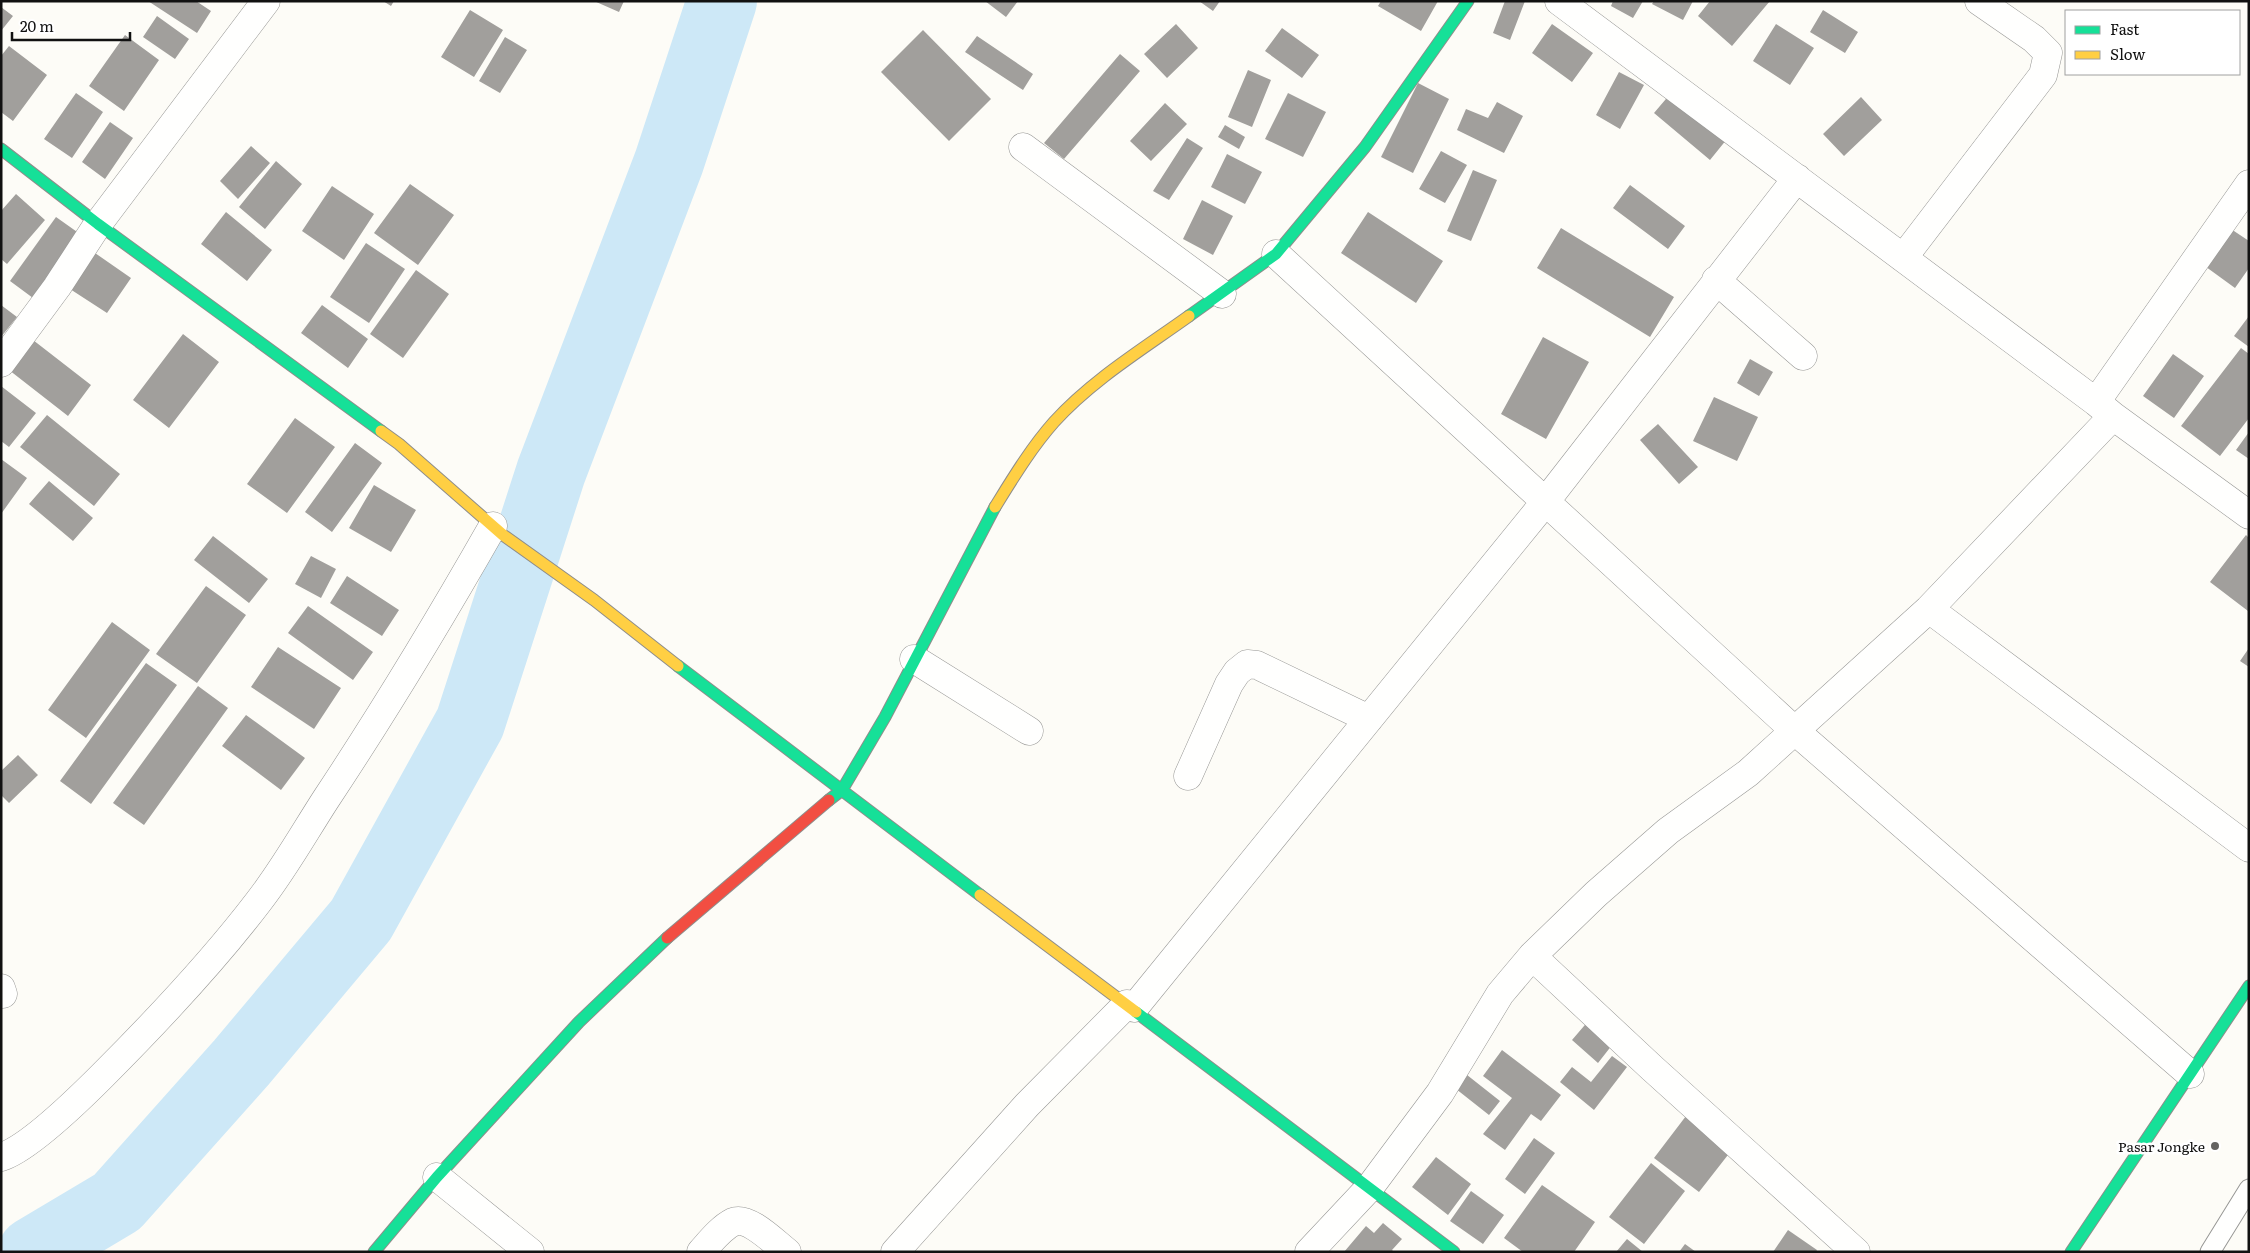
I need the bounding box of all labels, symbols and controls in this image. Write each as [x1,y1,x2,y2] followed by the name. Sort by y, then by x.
[12,10,130,42] scale bar
[2065,10,2240,75] legend
[20,14,54,37] text: 20 m
[2110,17,2139,40] text: Fast
[2110,42,2145,65] text: Slow
[2118,1136,2205,1156] place label: Pasar Jongke
[2209,1140,2221,1152] marker: Pasar Jongke

